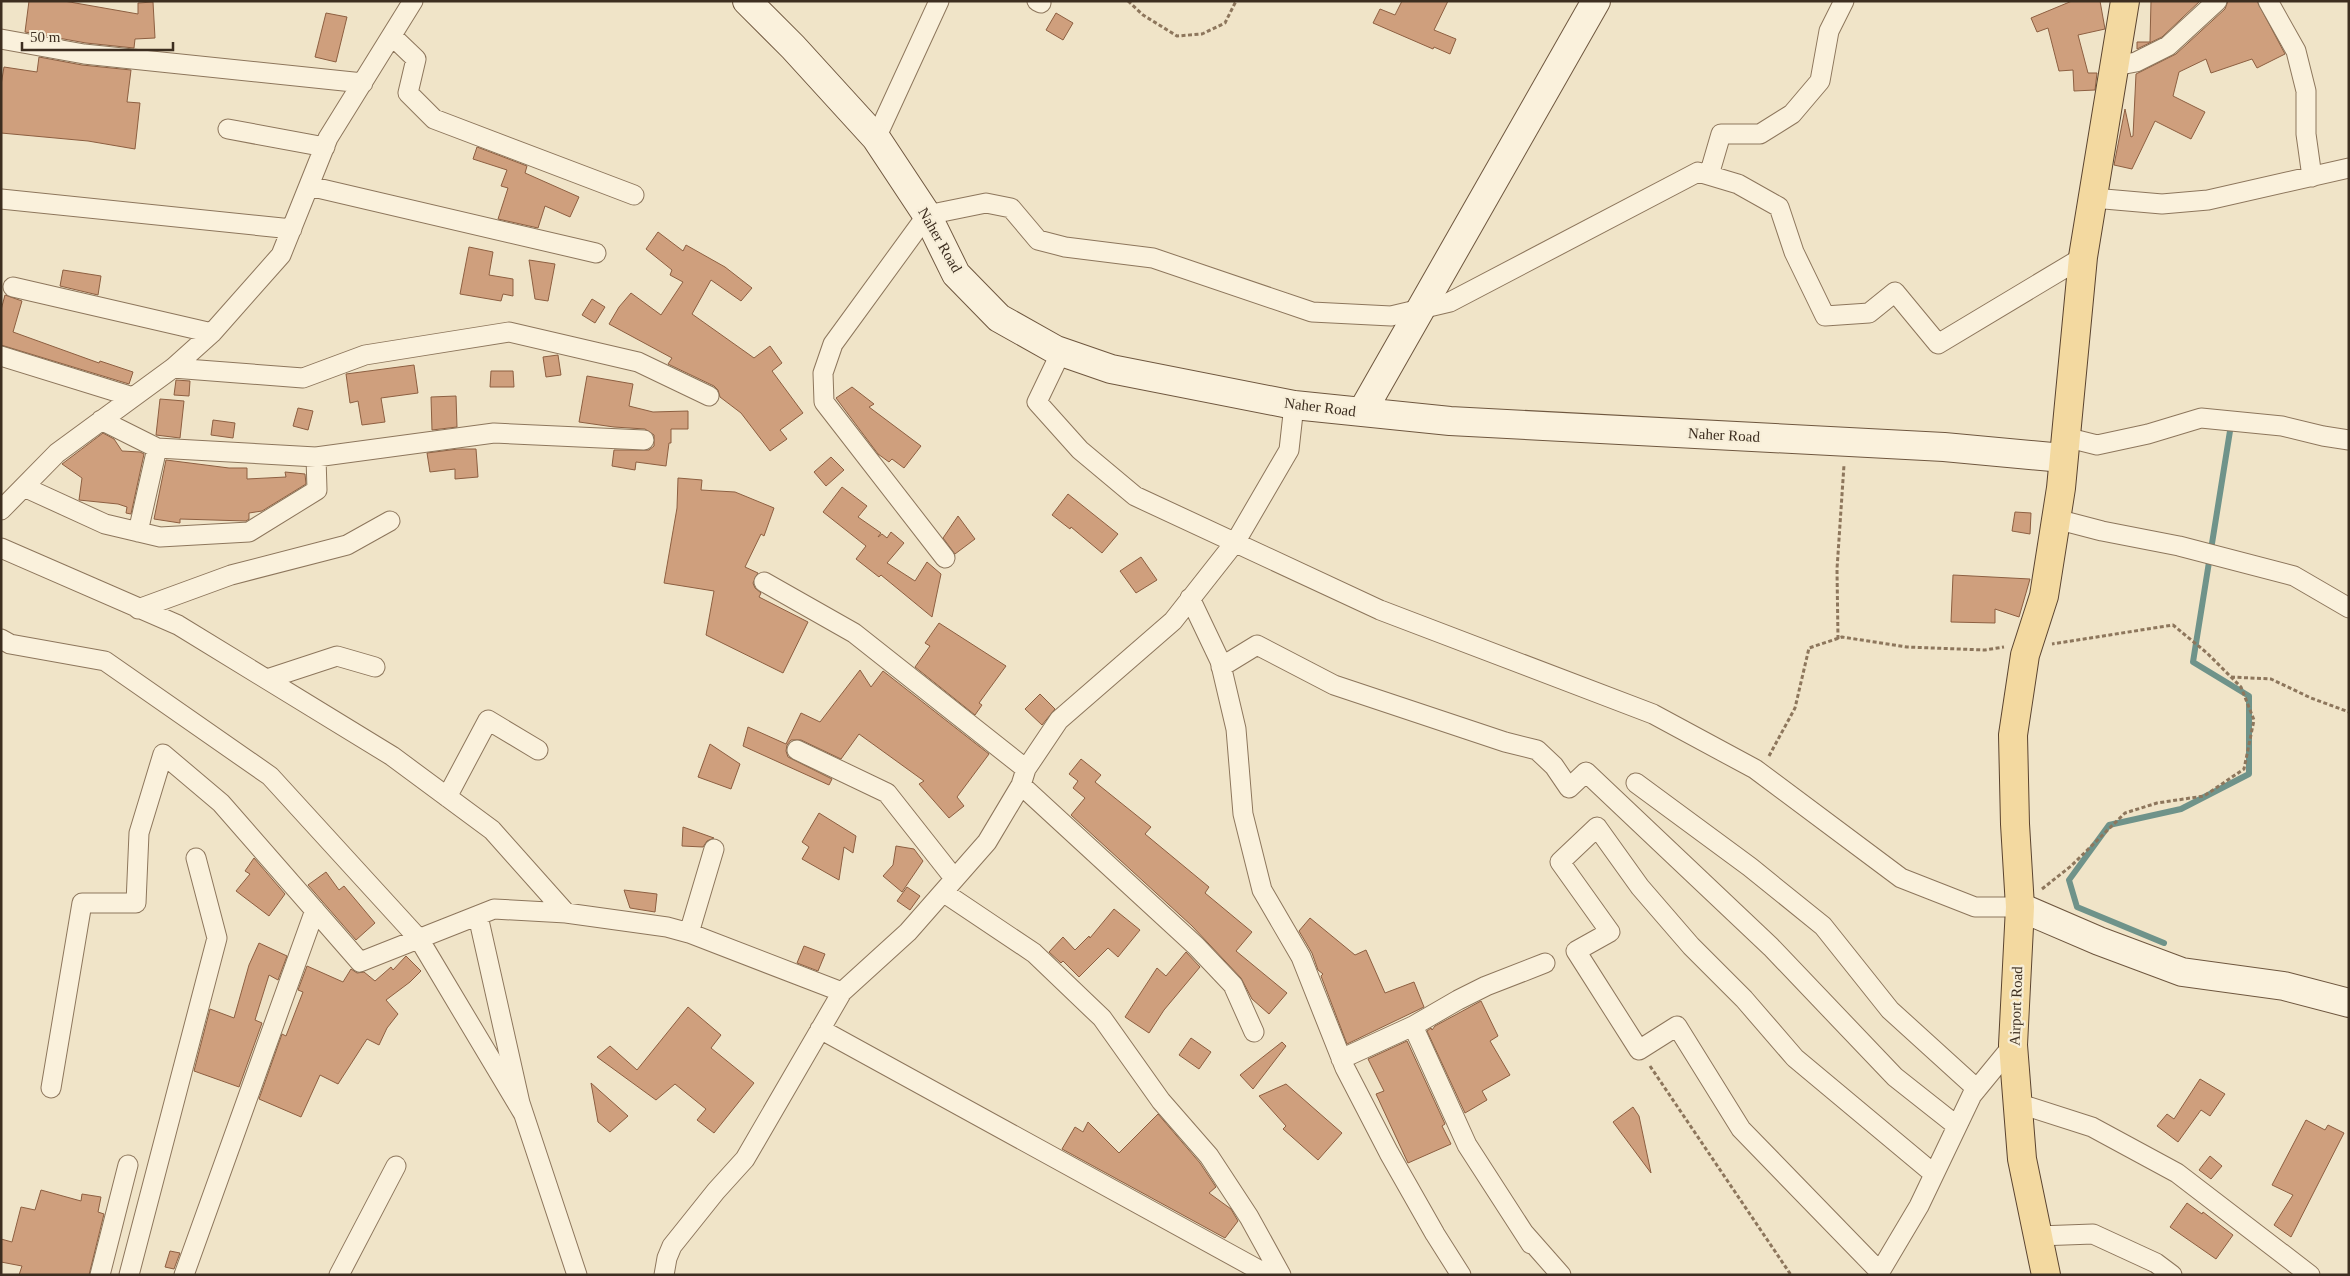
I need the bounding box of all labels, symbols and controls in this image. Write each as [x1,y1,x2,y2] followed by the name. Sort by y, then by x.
[22,20,174,52] scale bar
[30,29,61,45] text: 50 m
[915,205,965,276] street label: Naher Road
[1283,395,1357,419] street label: Naher Road
[1688,425,1761,445] street label: Naher Road
[2007,965,2025,1046] street label: Airport Road

